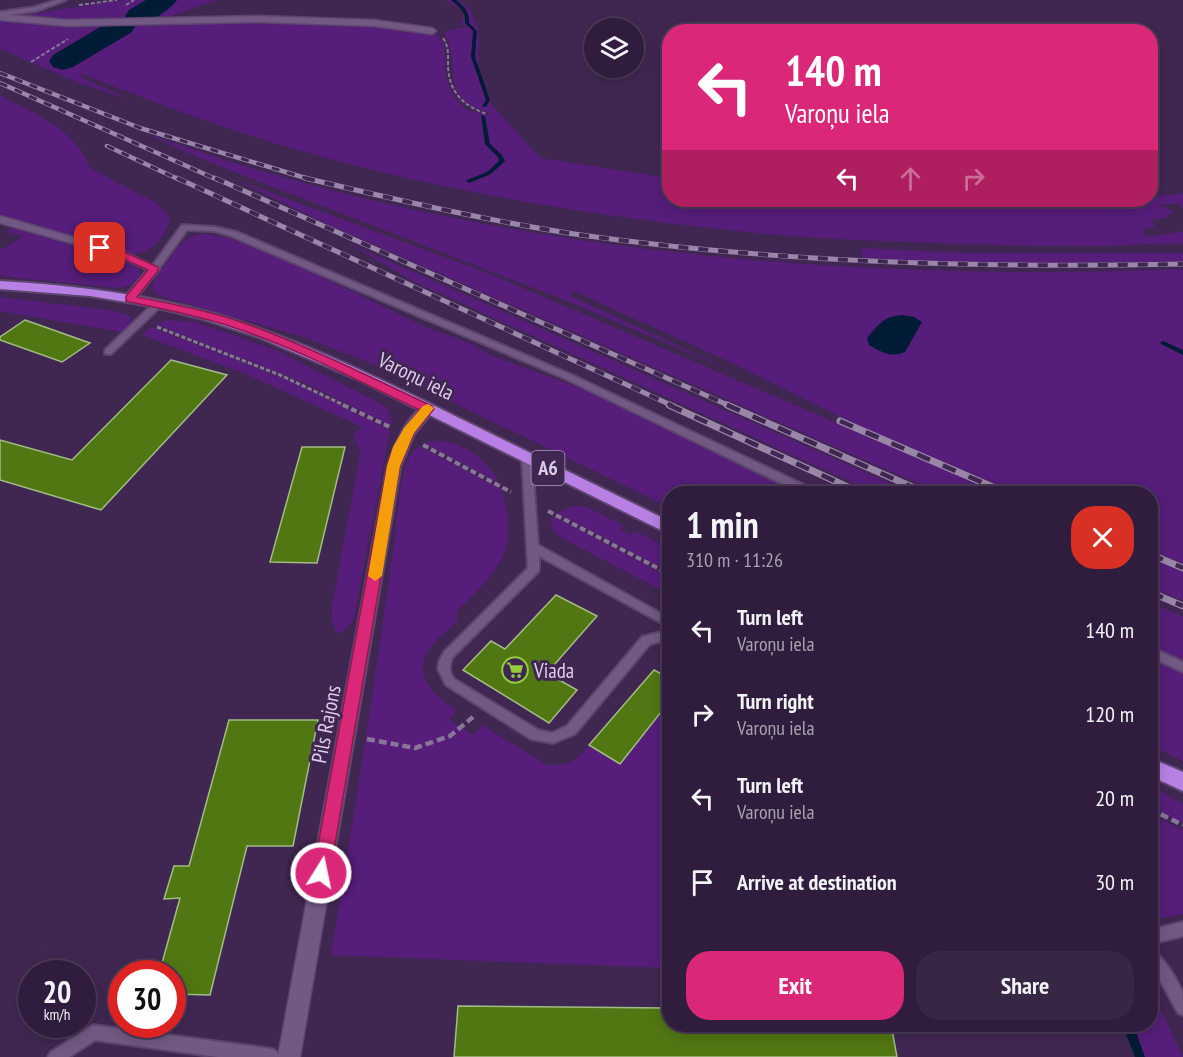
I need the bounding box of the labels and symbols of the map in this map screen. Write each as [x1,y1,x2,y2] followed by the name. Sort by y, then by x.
[74,222,125,273] pin
[373,346,459,406] street label: Varoņu iela
[532,451,564,485] road number: A6
[500,655,530,685] supermarket icon: Viada
[533,657,574,684] place label: Viada
[305,683,347,765] street label: Pils Rajons
[289,841,353,905] position arrow
[108,960,186,1038] speed limit sign: 30

